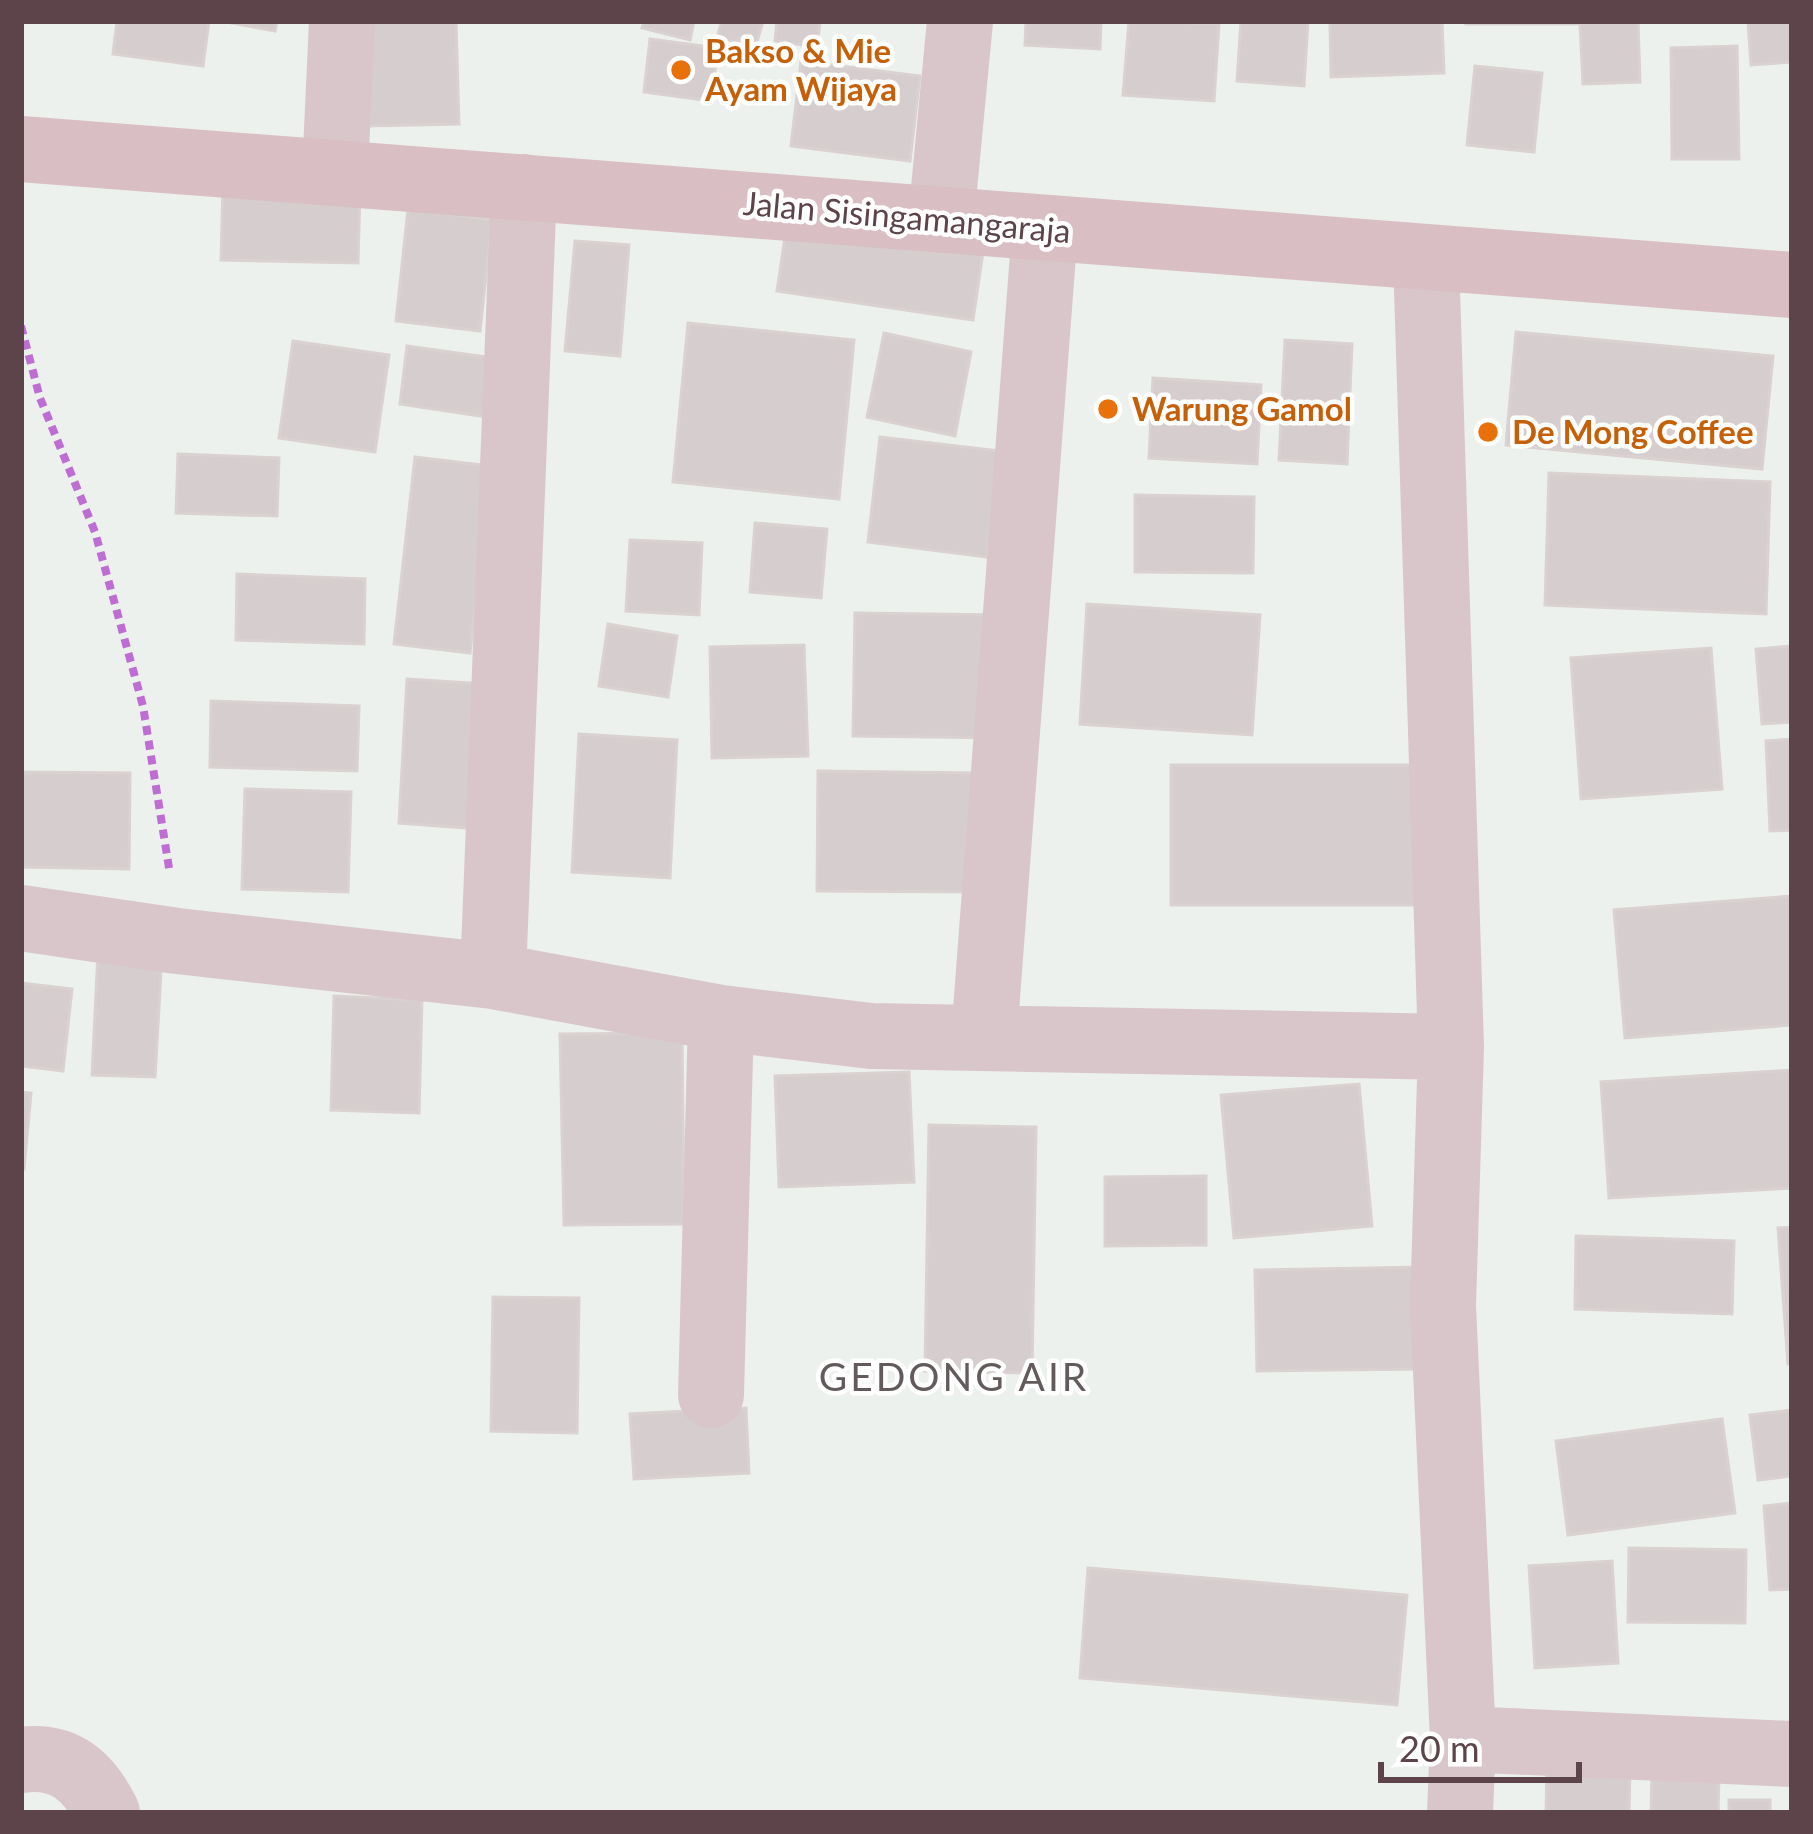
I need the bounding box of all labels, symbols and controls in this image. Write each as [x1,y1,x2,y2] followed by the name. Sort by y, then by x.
[704,30,897,108] place label: Bakso & Mie Ayam Wijaya
[668,57,694,83] marker: Bakso & Mie Ayam Wijaya
[742,182,1073,250] street label: Jalan Sisingamangaraja
[1132,388,1352,428] place label: Warung Gamol
[1095,396,1121,422] marker: Warung Gamol
[1512,411,1754,451] place label: De Mong Coffee
[1475,419,1501,445] marker: De Mong Coffee
[819,1353,1089,1399] district label: GEDONG AIR
[1381,1708,1579,1782] scale bar
[1399,1726,1480,1770] text: 20 m

